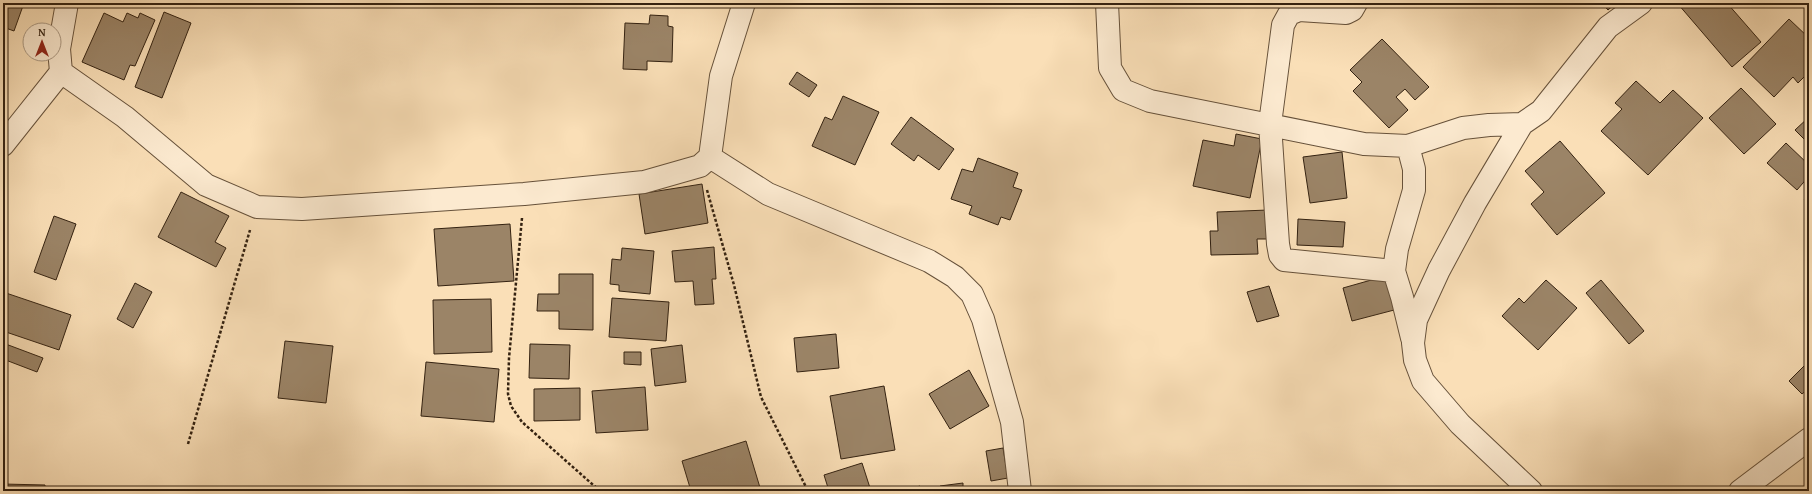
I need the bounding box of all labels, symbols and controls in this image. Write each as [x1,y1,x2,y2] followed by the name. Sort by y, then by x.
[22,22,62,62] north arrow
[38,24,46,40] text: N

